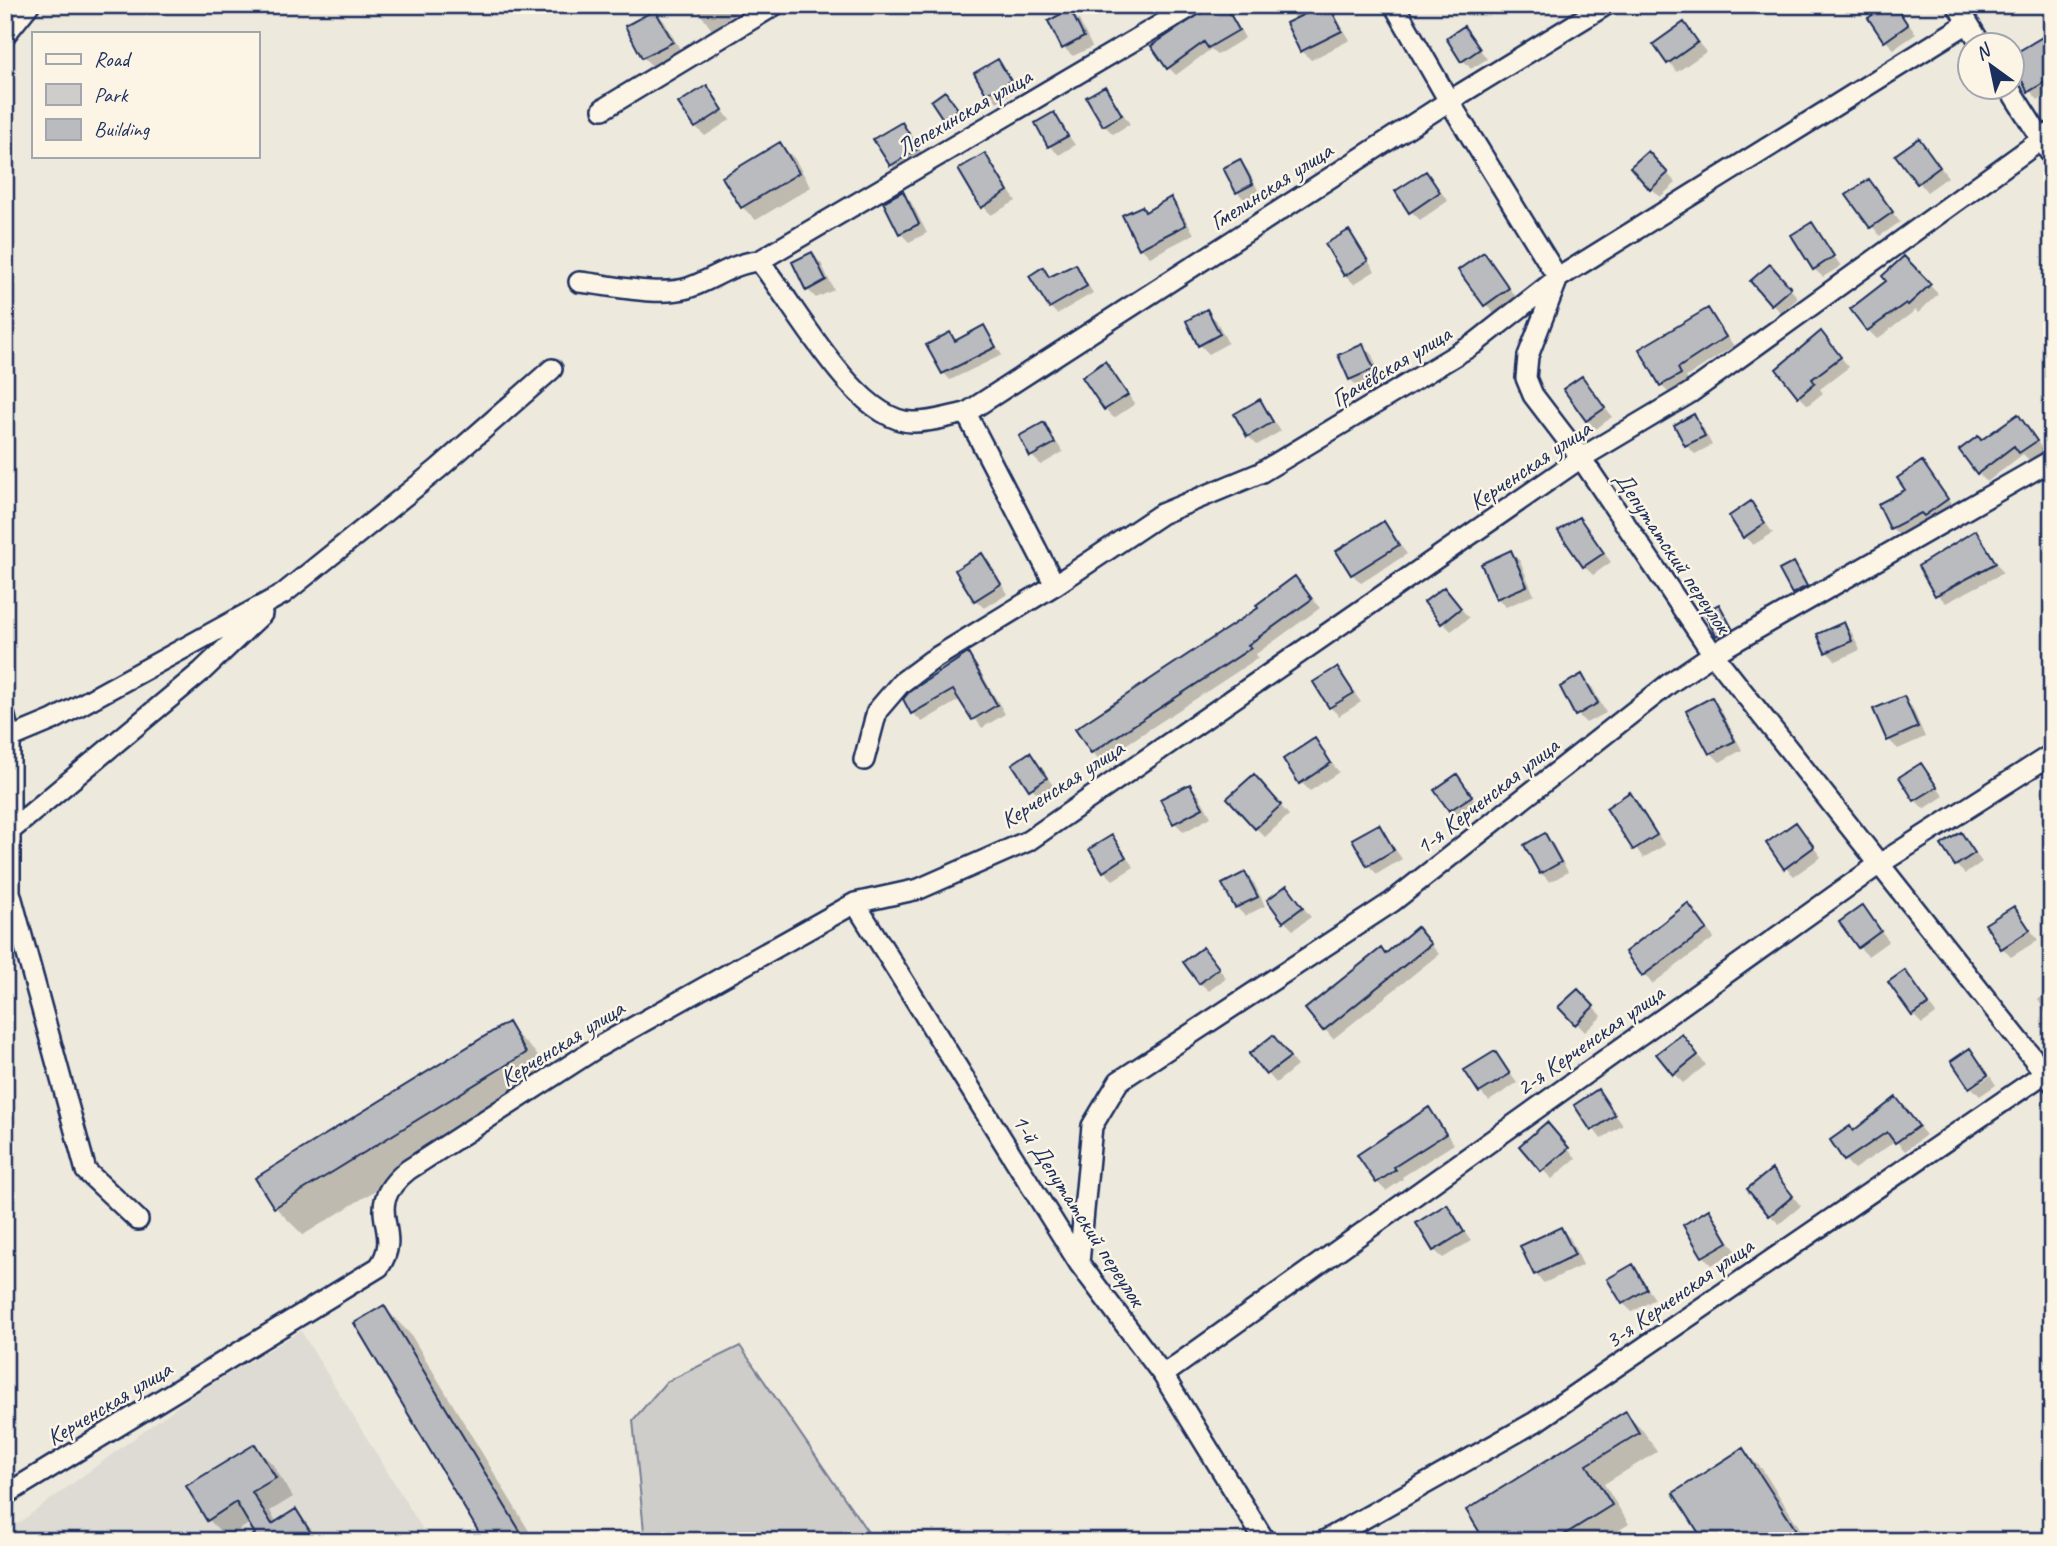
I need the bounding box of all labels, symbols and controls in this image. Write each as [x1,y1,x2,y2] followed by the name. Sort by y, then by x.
[32,32,259,158] legend
[1955,32,2025,102] north arrow
[1971,38,1996,66] text: N
[94,46,133,72] text: Road
[891,61,1038,163] street label: Лепехинская улица
[94,82,129,108] text: Park
[94,116,151,142] text: Building
[1204,134,1339,237] street label: Гмелинская улица
[1326,318,1458,413] street label: Грачёвская улица
[1463,412,1598,517] street label: Керченская улица
[1608,465,1740,641] street label: Депутатский переулок
[1409,730,1566,861] street label: 1-я Керченская улица
[995,732,1131,835] street label: Керченская улица
[1510,977,1671,1102] street label: 2-я Керченская улица
[494,992,631,1093] street label: Керченская улица
[1006,1108,1154,1314] street label: 1-й Депутатский переулок
[1599,1230,1760,1355] street label: 3-я Керченская улица
[41,1353,178,1452] street label: Керченская улица

